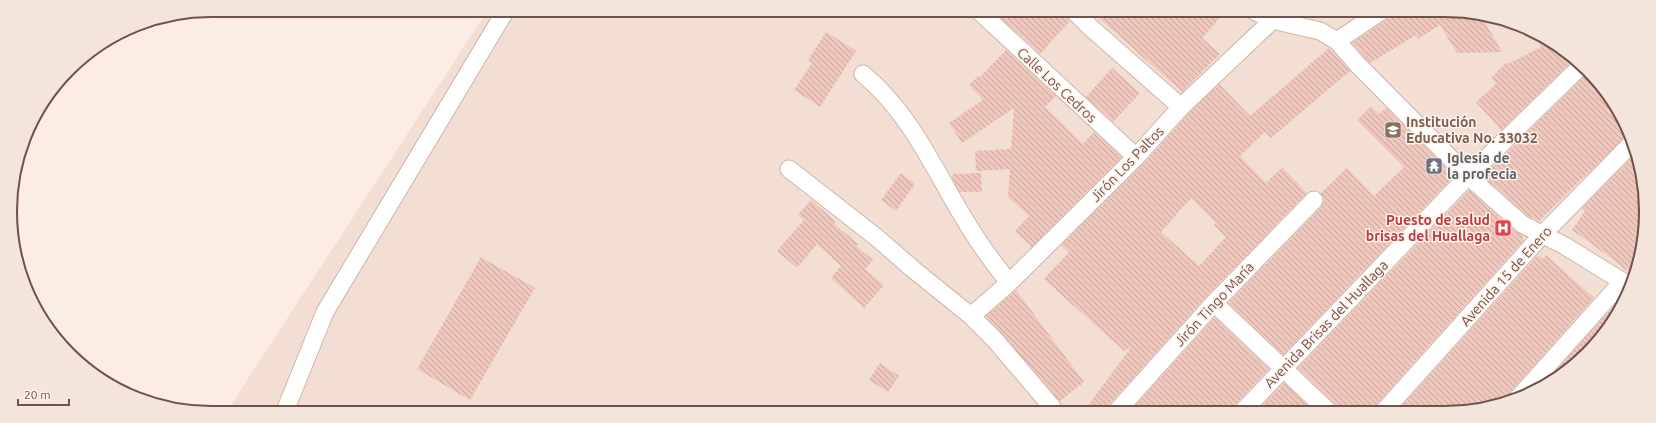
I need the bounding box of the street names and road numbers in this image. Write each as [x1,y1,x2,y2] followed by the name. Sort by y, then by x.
[1014,44,1100,126] street label: Calle Los Cedros
[1087,123,1167,205] street label: Jirón Los Paltos
[1457,223,1555,329] street label: Avenida 15 de Enero
[1261,257,1391,391] street label: Avenida Brisas del Huallaga
[1171,259,1257,349] street label: Jirón Tingo María

